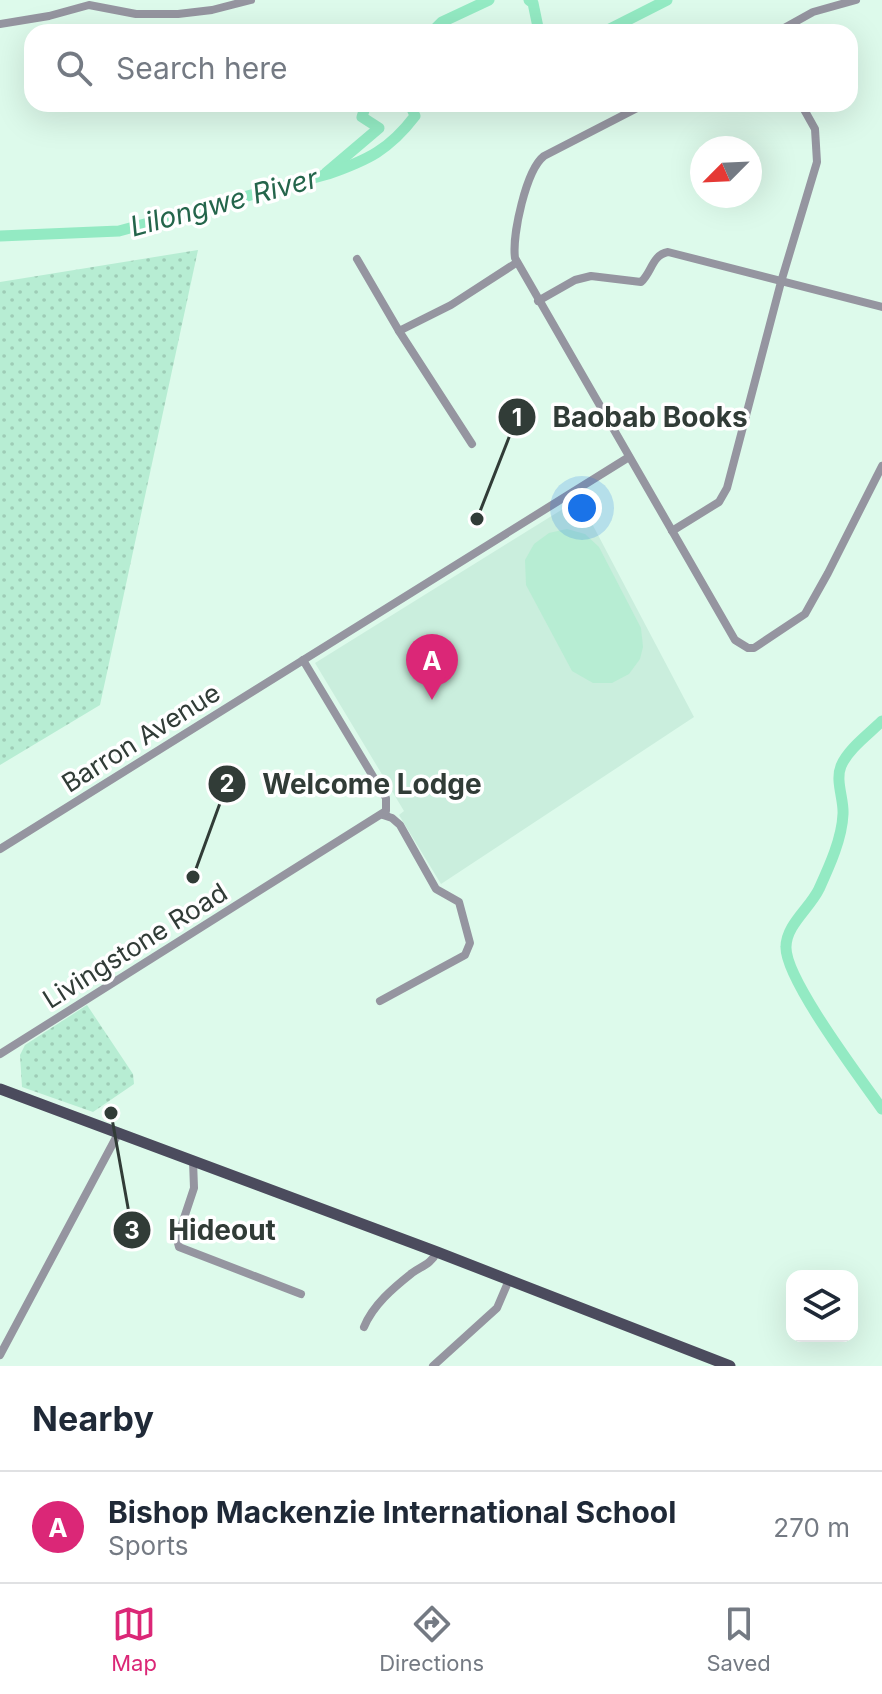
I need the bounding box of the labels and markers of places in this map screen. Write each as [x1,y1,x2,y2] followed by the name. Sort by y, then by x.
[497,391,764,443] callout: Baobab Books
[406,634,458,700] pin: A
[207,758,498,810] callout: Welcome Lodge
[112,1204,292,1256] callout: Hideout

